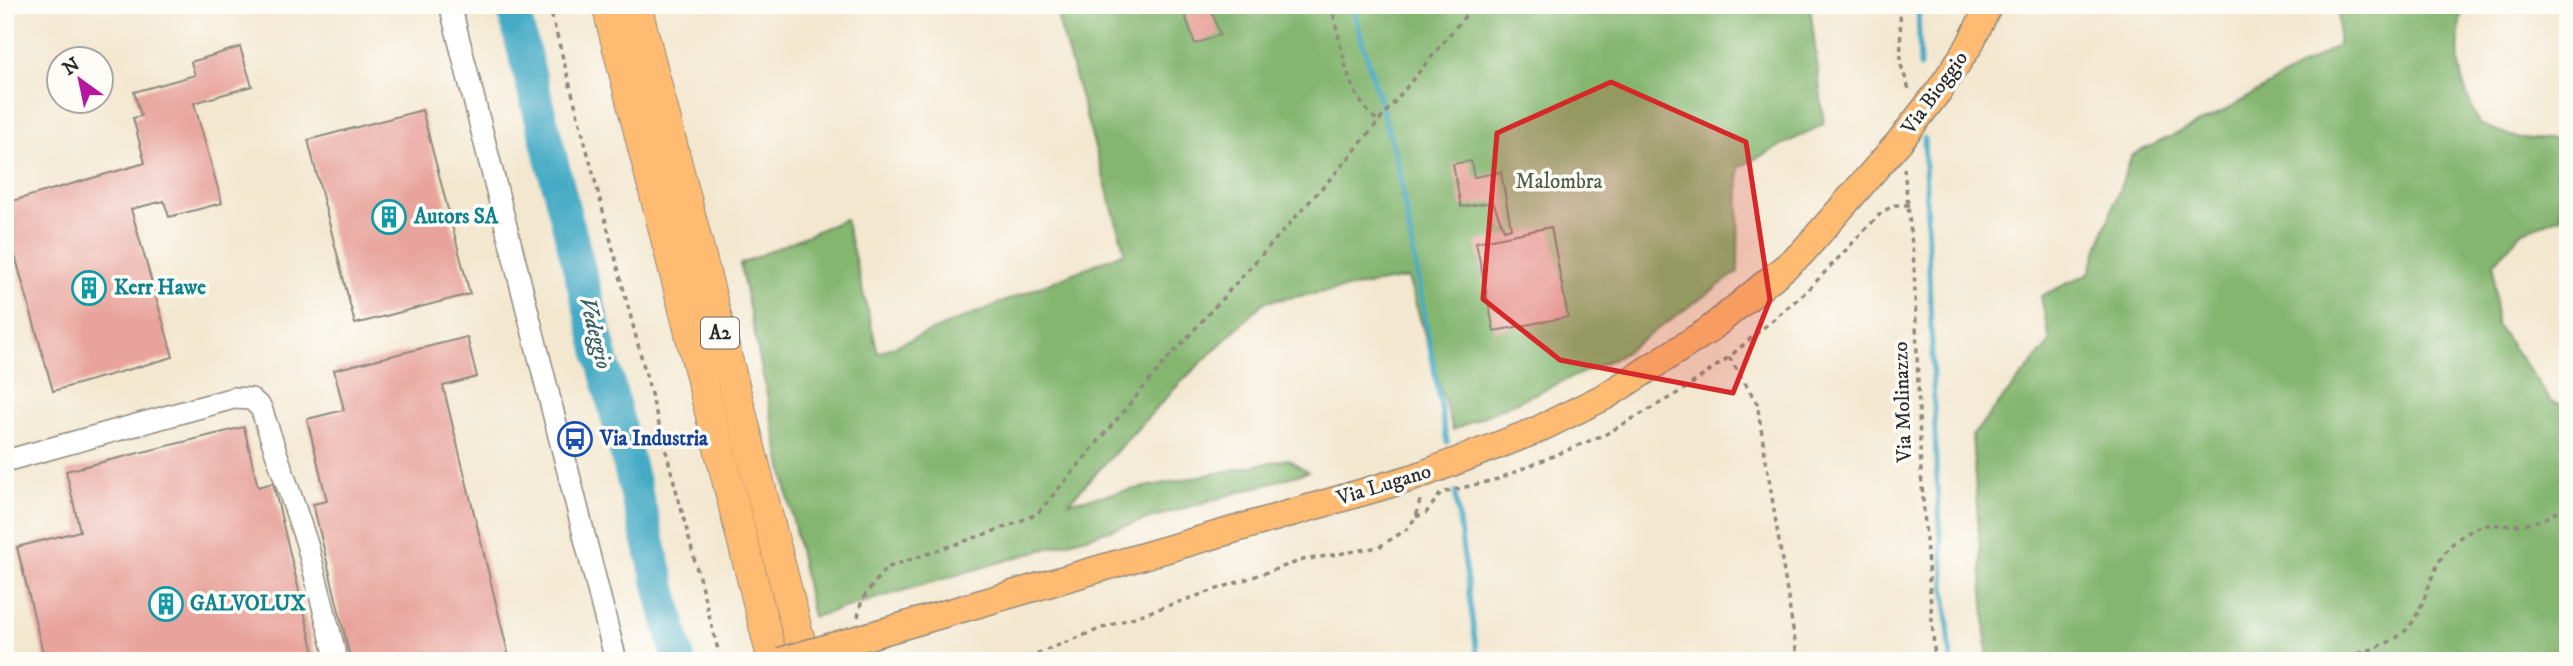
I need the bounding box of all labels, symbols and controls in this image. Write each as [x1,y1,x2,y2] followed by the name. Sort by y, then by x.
[46,46,116,116] north arrow
[1895,46,1974,141] street label: Via Bioggio
[59,53,85,81] text: N
[1516,169,1602,195] park label: Malombra
[370,198,408,236] building icon: Autors SA
[413,204,499,230] place label: Autors SA
[70,269,108,307] building icon: Kerr Hawe
[114,275,206,301] place label: Kerr Hawe
[572,294,618,372] water label: Vedeggio
[701,318,739,348] road number: A2
[1888,341,1918,464] street label: Via Molinazzo
[556,420,594,458] bus stop icon: Via Industria
[599,426,709,452] place label: Via Industria
[1333,458,1434,512] street label: Via Lugano
[147,585,185,623] building icon: GALVOLUX
[190,591,307,617] place label: GALVOLUX

